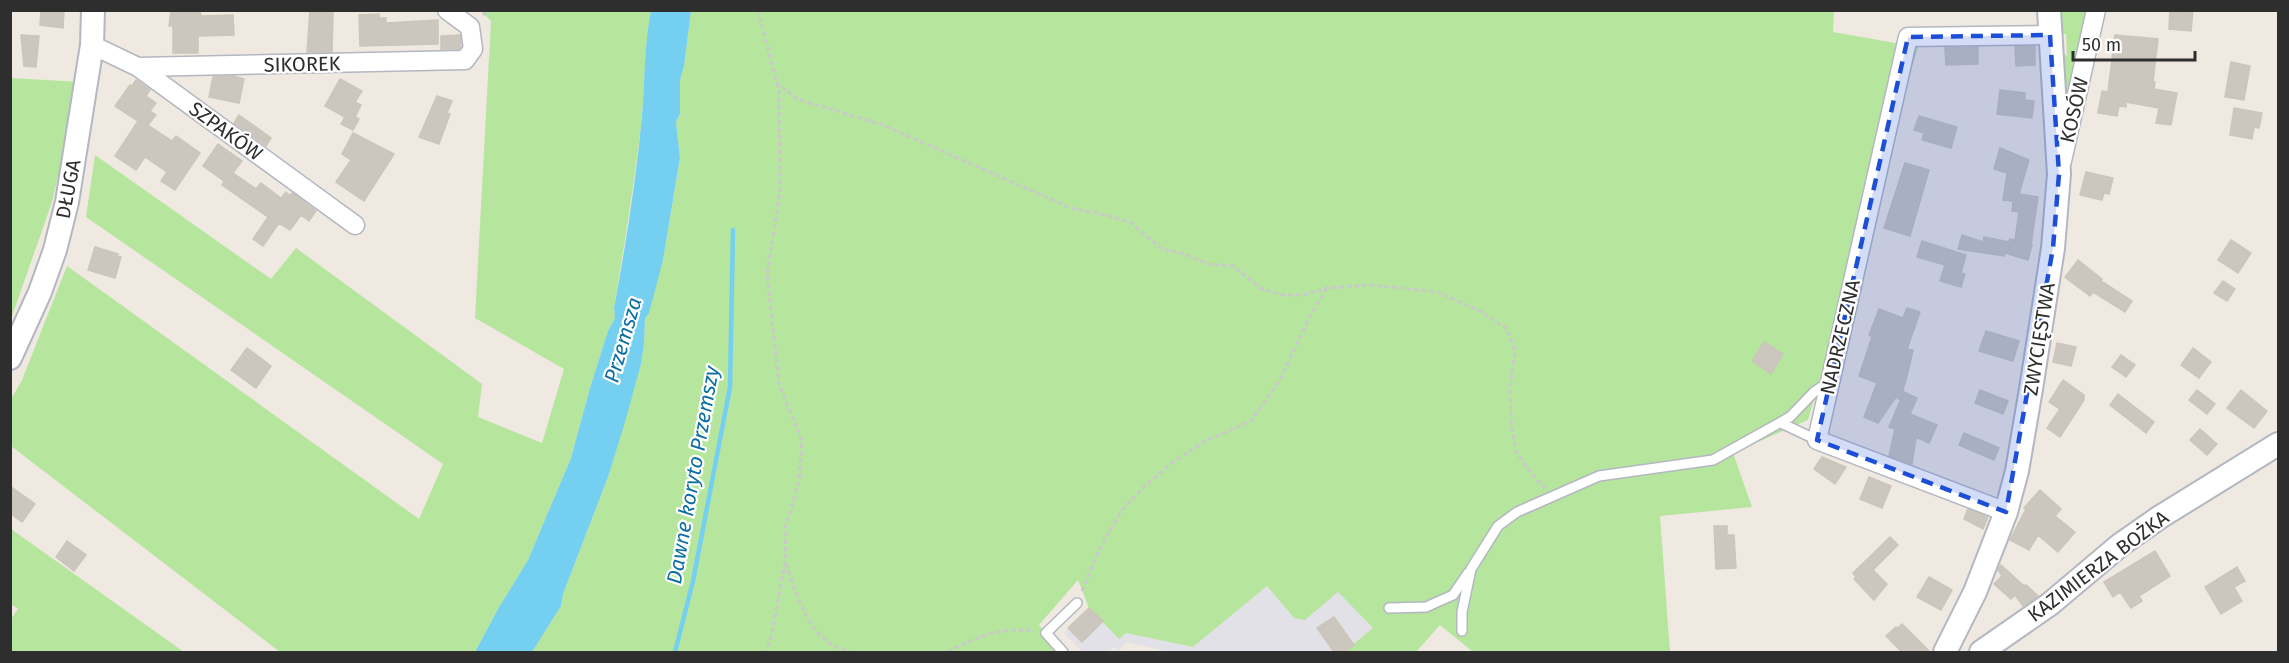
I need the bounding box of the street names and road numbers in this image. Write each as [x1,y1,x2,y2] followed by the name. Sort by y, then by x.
[263,51,341,77] street label: SIKOREK
[2055,74,2093,145] street label: KOSÓW
[185,96,268,166] street label: SZPAKÓW
[50,157,86,221] street label: DŁUGA
[1815,277,1865,397] street label: NADRZECZNA
[2018,280,2060,397] street label: ZWYCIĘSTWA
[2023,505,2174,627] street label: KAZIMIERZA BOŻKA

